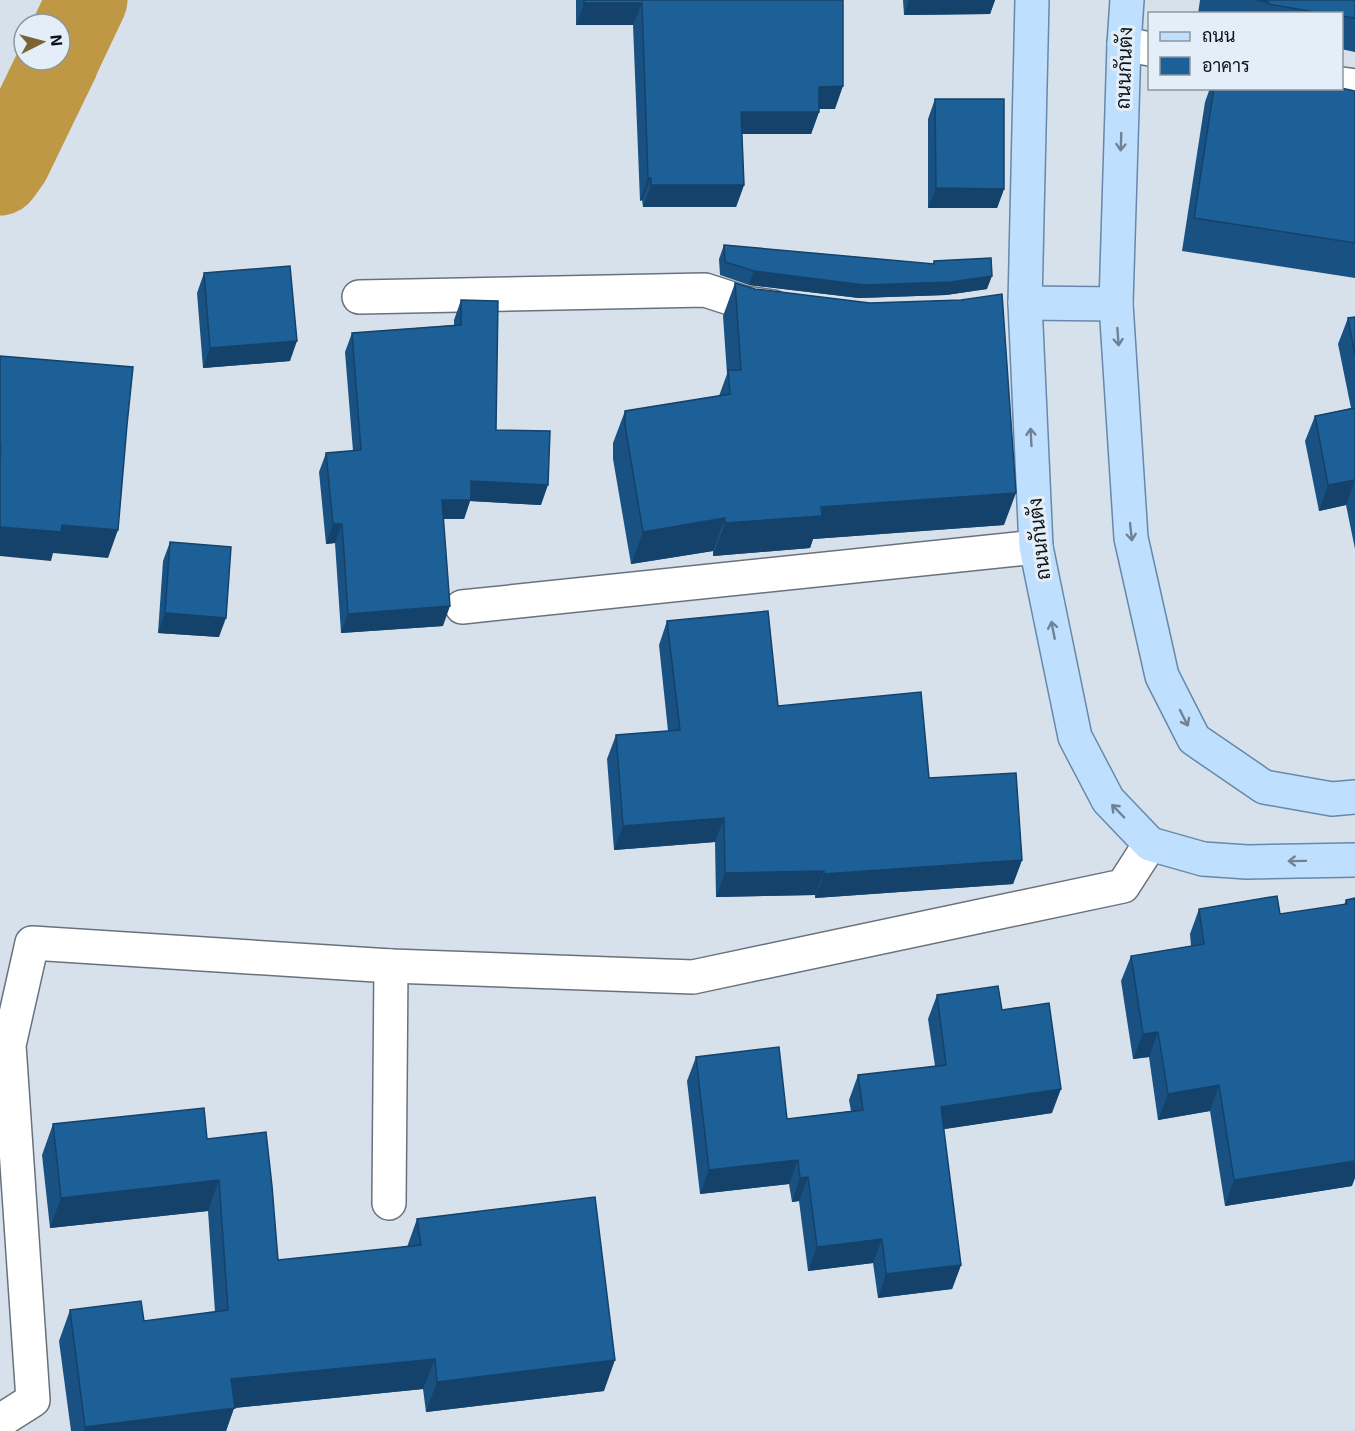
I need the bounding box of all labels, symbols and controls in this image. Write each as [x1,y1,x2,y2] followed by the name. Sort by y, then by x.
[12,12,72,72] north arrow
[1148,12,1343,90] legend
[1202,24,1235,46] text: ถนน
[1110,26,1136,110] street label: ถนนกันตัง
[47,34,67,47] text: N
[1202,54,1250,76] text: อาคาร
[1115,132,1127,152] one-way arrow
[1113,327,1124,347] one-way arrow
[1026,427,1037,447] one-way arrow
[1022,497,1054,581] street label: ถนนกันตัง
[1126,521,1137,541] one-way arrow
[1047,621,1058,640] one-way arrow
[1178,709,1190,727] one-way arrow
[1111,803,1125,818] one-way arrow
[1287,855,1307,867] one-way arrow

